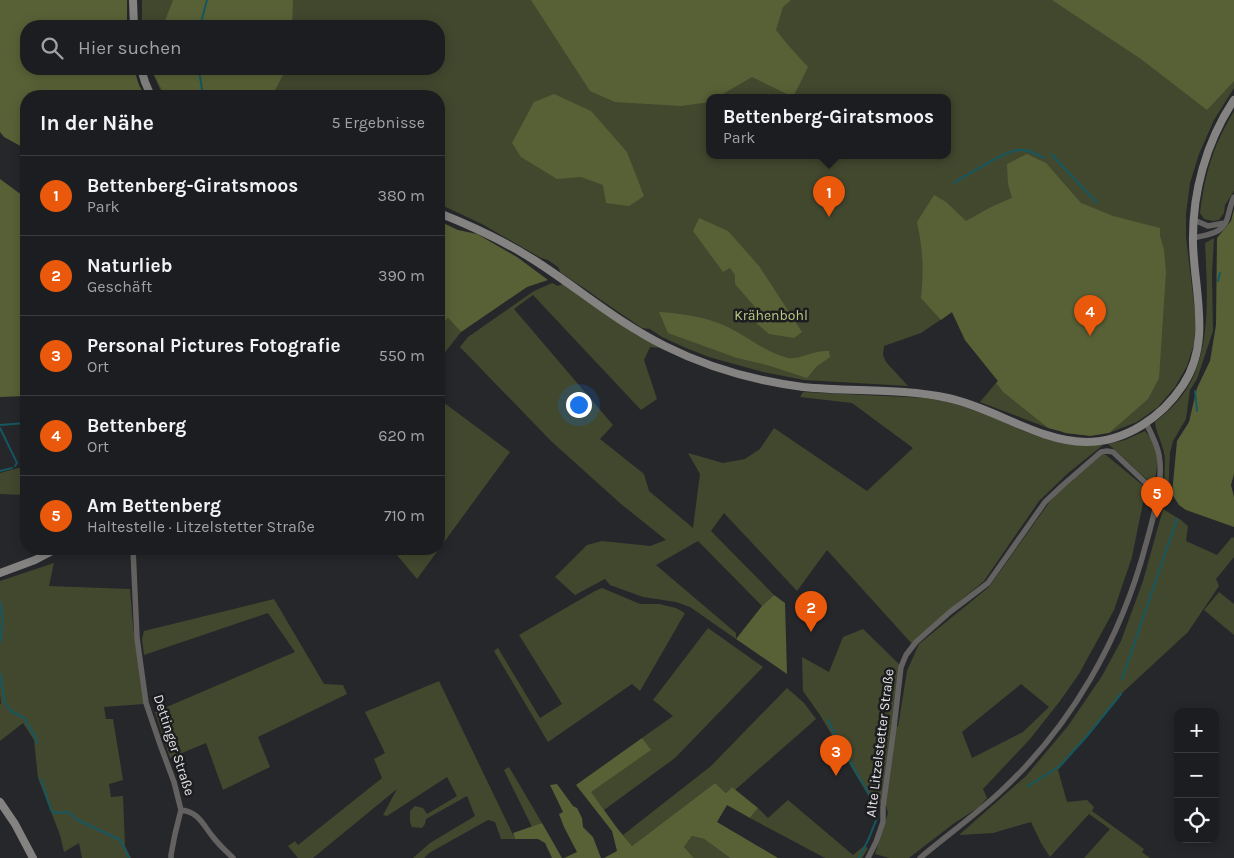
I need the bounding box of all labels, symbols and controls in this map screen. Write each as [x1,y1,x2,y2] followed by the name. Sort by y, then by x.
[20,20,445,75] search box
[38,34,66,62] icon: search
[78,37,181,59] text: Hier suchen
[706,94,951,159] popup
[723,106,934,128] text: Bettenberg-Giratsmoos
[40,111,154,135] text: In der Nähe
[331,113,425,132] text: 5 Ergebnisse
[723,128,755,147] text: Park
[87,175,298,197] text: Bettenberg-Giratsmoos
[813,176,845,217] pin: 1
[53,186,59,205] text: 1
[377,186,425,205] text: 380 m
[87,197,119,216] text: Park
[87,255,172,277] text: Naturlieb
[51,266,61,285] text: 2
[378,266,425,285] text: 390 m
[87,277,152,296] text: Geschäft
[1074,295,1106,336] pin: 4
[734,307,808,324] park label: Krähenbohl
[87,335,341,357] text: Personal Pictures Fotografie
[51,346,61,365] text: 3
[379,346,425,365] text: 550 m
[87,357,109,376] text: Ort
[566,392,592,418] your location
[87,415,186,437] text: Bettenberg
[51,426,61,445] text: 4
[378,426,425,445] text: 620 m
[87,437,109,456] text: Ort
[1141,477,1173,518] pin: 5
[87,495,221,517] text: Am Bettenberg
[51,506,61,525] text: 5
[384,506,425,525] text: 710 m
[87,517,315,536] text: Haltestelle · Litzelstetter Straße
[795,591,827,632] pin: 2
[862,668,898,818] street label: Alte Litzelstetter Straße
[150,692,198,798] street label: Dettinger Straße
[1174,708,1219,843] map controls
[1174,708,1219,753] button: +
[820,735,852,776] pin: 3
[1174,753,1219,798] button: −
[1174,798,1219,843] button: locate

